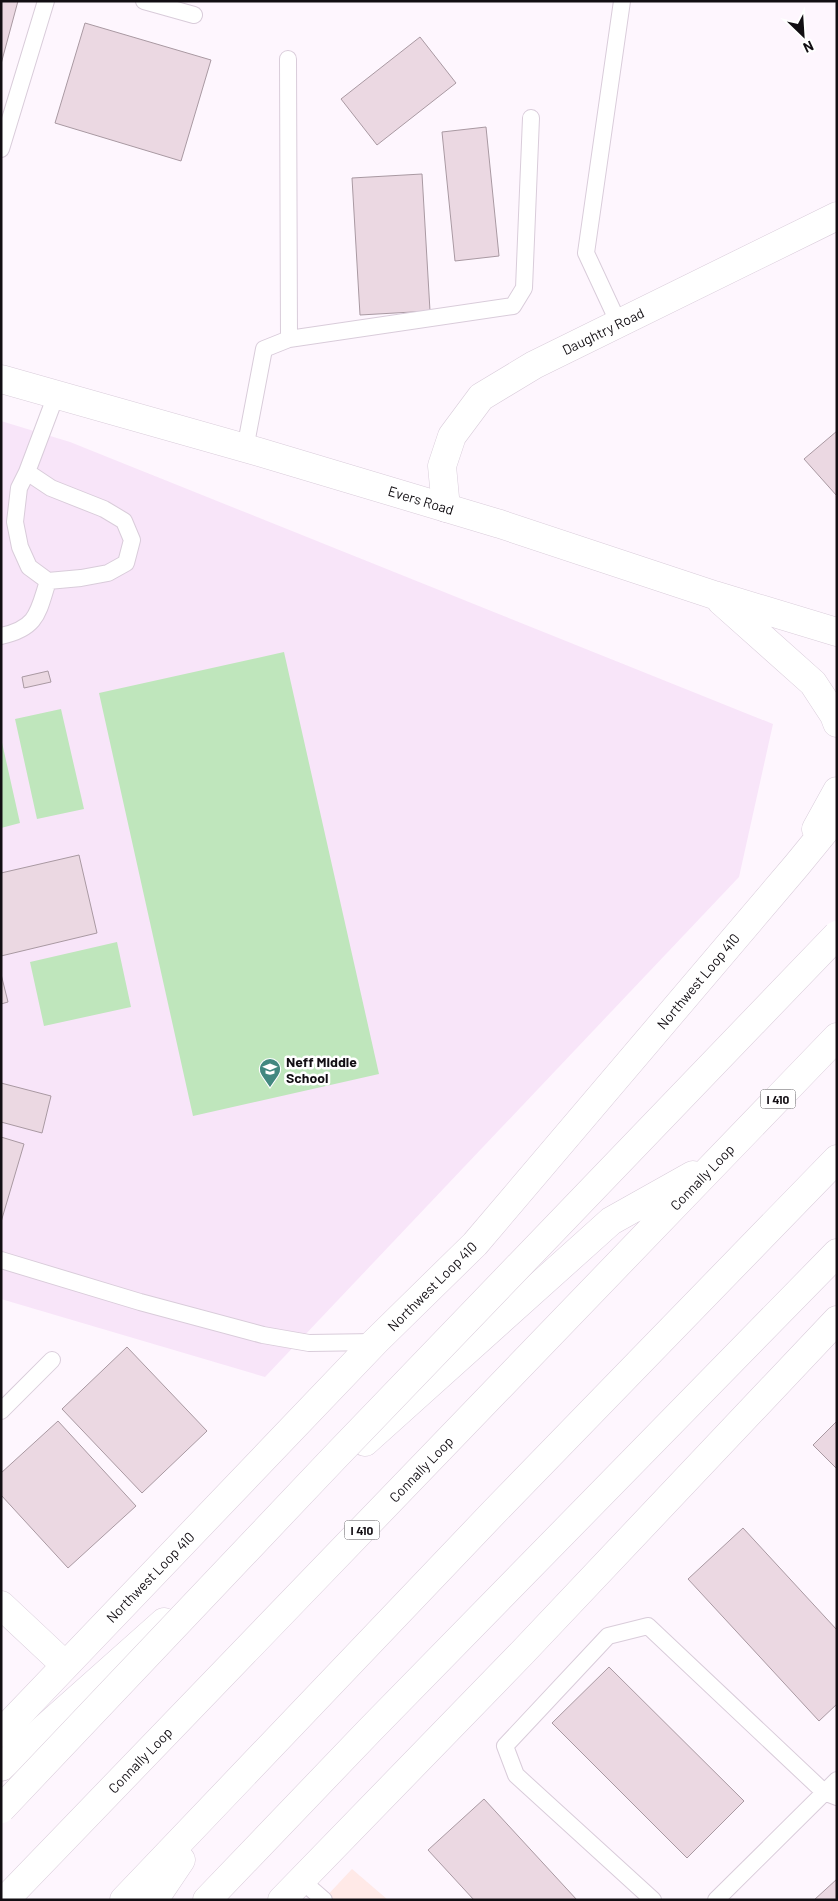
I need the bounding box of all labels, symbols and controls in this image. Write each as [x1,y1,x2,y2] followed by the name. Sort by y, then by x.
[778,10,828,60] north arrow
[801,38,817,57] text: N
[559,304,647,358] street label: Daughtry Road
[386,482,456,518] street label: Evers Road
[653,930,743,1032] street label: Northwest Loop 410
[286,1053,357,1086] place label: Neff Middle School
[258,1057,282,1088] school or university icon: Neff Middle School
[760,1090,796,1108] road number: I 410
[666,1141,738,1213] street label: Connally Loop
[384,1238,480,1334] street label: Northwest Loop 410
[385,1433,457,1505] street label: Connally Loop
[344,1520,380,1540] road number: I 410
[102,1528,198,1626] street label: Northwest Loop 410
[104,1724,176,1796] street label: Connally Loop

